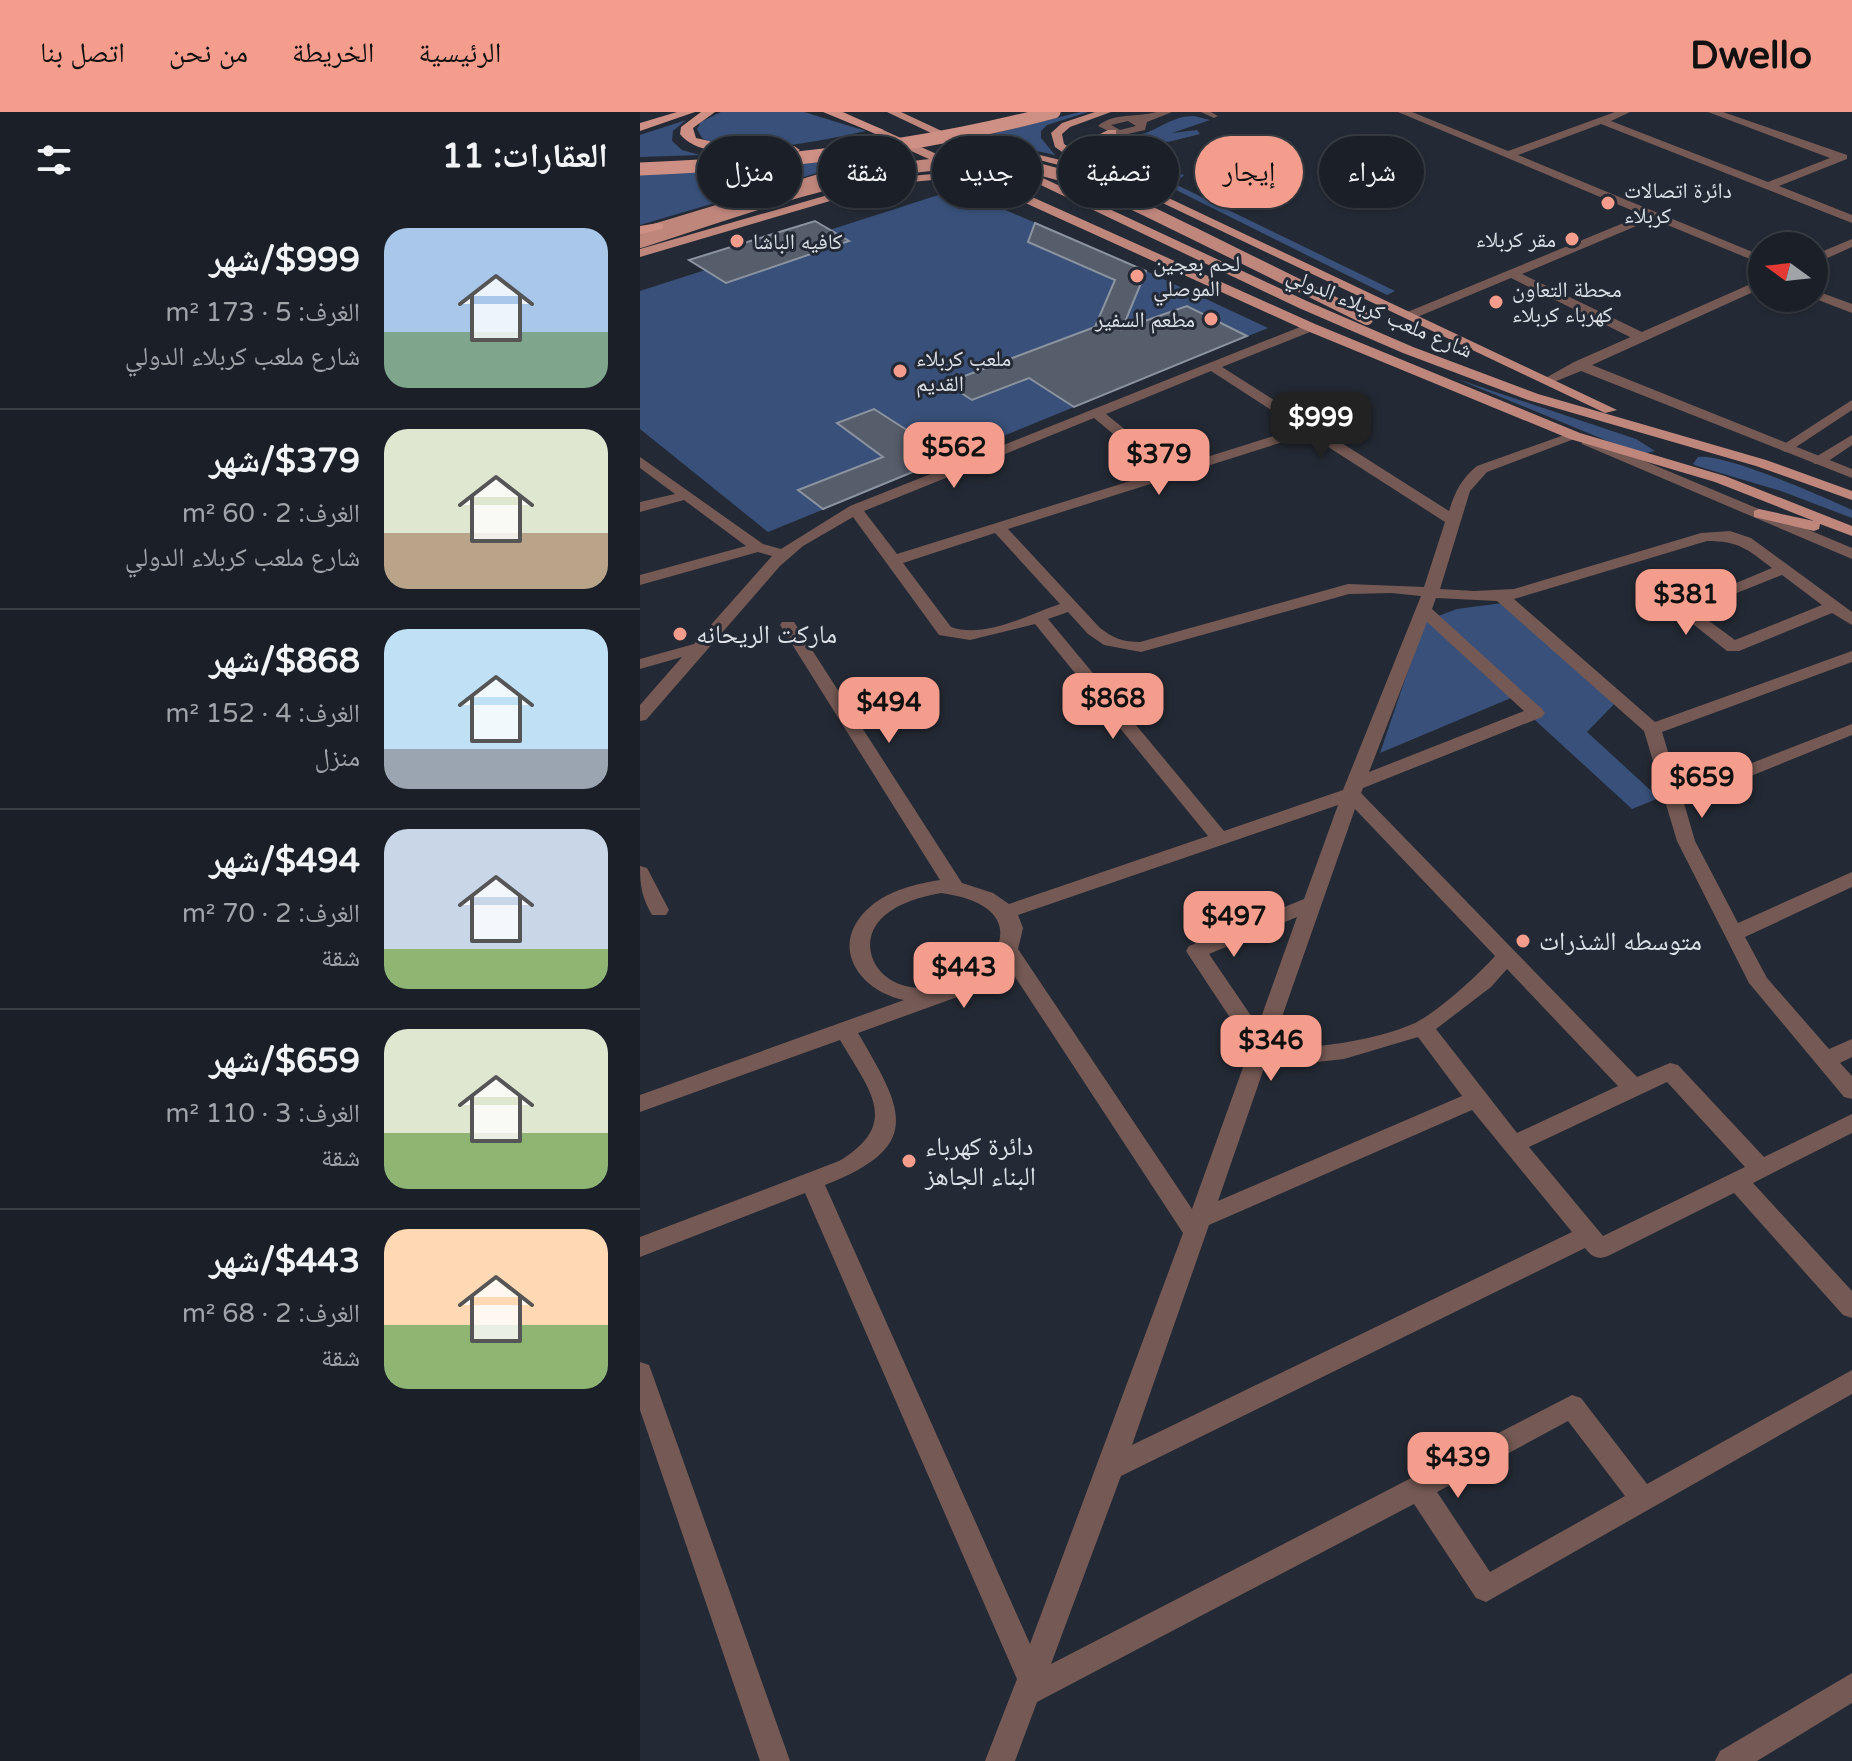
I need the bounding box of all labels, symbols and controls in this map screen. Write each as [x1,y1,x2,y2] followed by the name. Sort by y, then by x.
[1690,33,1812,79] text: Dwello
[40,36,125,70] text: اتصل بنا
[169,36,248,70] text: من نحن
[292,36,374,70] text: الخريطة
[418,36,501,70] text: الرئيسية
[442,136,608,177] text: العقارات: 11
[697,136,802,208] chip: منزل
[818,136,916,208] chip: شقة
[932,136,1042,208] chip: جديد
[1058,136,1179,208] chip: تصفية
[1195,136,1303,208] chip: إيجار
[1319,136,1424,208] chip: شراء
[32,138,76,182] icon: filters
[1624,178,1732,229] place label: دائرة اتصالات كربلاء
[1599,194,1617,212] marker: دائرة اتصالات كربلاء
[1476,227,1556,253] place label: مقر كربلاء
[753,229,842,255] place label: كافيه الباشا
[1563,230,1581,248] marker: مقر كربلاء
[728,232,746,250] marker: كافيه الباشا
[1748,232,1828,312] north arrow
[1748,232,1828,312] map controls
[209,240,360,281] text: $999/شهر
[1153,251,1240,306] place label: لحم بعجين الموصلي
[448,260,544,356] icon: home
[1282,262,1476,367] street label: شارع ملعب كربلاء الدولي
[1128,267,1146,285] marker: لحم بعجين الموصلي
[1512,277,1622,328] place label: محطة التعاون كهرباء كربلاء
[1487,293,1505,311] marker: محطة التعاون كهرباء كربلاء
[166,297,360,328] text: الغرف: 5 · 173 m²
[1094,307,1195,334] place label: مطعم السفير
[1202,310,1220,328] marker: مطعم السفير
[125,341,360,372] text: شارع ملعب كربلاء الدولي
[916,346,1011,398] place label: ملعب كربلاء القديم
[891,362,909,380] marker: ملعب كربلاء القديم
[1274,392,1368,460] pin: $999
[1288,402,1354,433] text: $999
[907,422,1001,490] pin: $562
[1112,429,1206,497] pin: $379
[921,432,987,463] text: $562
[1126,439,1192,470] text: $379
[209,441,360,482] text: $379/شهر
[448,461,544,557] icon: home
[182,498,360,529] text: الغرف: 2 · 60 m²
[125,542,360,573] text: شارع ملعب كربلاء الدولي
[1639,569,1733,637] pin: $381
[1653,579,1719,610] text: $381
[696,619,837,650] place label: ماركت الريحانه
[671,625,689,643] marker: ماركت الريحانه
[209,641,360,682] text: $868/شهر
[448,661,544,757] icon: home
[1066,673,1160,741] pin: $868
[842,677,936,745] pin: $494
[1080,683,1146,714] text: $868
[856,687,922,718] text: $494
[166,698,360,729] text: الغرف: 4 · 152 m²
[315,742,360,773] text: منزل
[1655,752,1749,820] pin: $659
[1669,762,1735,793] text: $659
[209,841,360,882] text: $494/شهر
[448,861,544,957] icon: home
[1187,891,1281,959] pin: $497
[182,898,360,929] text: الغرف: 2 · 70 m²
[1201,901,1267,932] text: $497
[1539,926,1702,957] place label: متوسطه الشذرات
[1514,932,1532,950] marker: متوسطه الشذرات
[321,942,360,973] text: شقة
[917,942,1011,1010] pin: $443
[931,952,997,983] text: $443
[1224,1015,1318,1083] pin: $346
[1238,1025,1304,1056] text: $346
[209,1041,360,1082] text: $659/شهر
[448,1061,544,1157] icon: home
[166,1098,360,1129] text: الغرف: 3 · 110 m²
[924,1131,1036,1192] place label: دائرة كهرباء البناء الجاهز
[321,1142,360,1173] text: شقة
[900,1152,918,1170] marker: دائرة كهرباء البناء الجاهز
[209,1241,360,1282] text: $443/شهر
[448,1261,544,1357] icon: home
[182,1298,360,1329] text: الغرف: 2 · 68 m²
[321,1342,360,1373] text: شقة
[1411,1432,1505,1500] pin: $439
[1425,1442,1491,1473] text: $439

